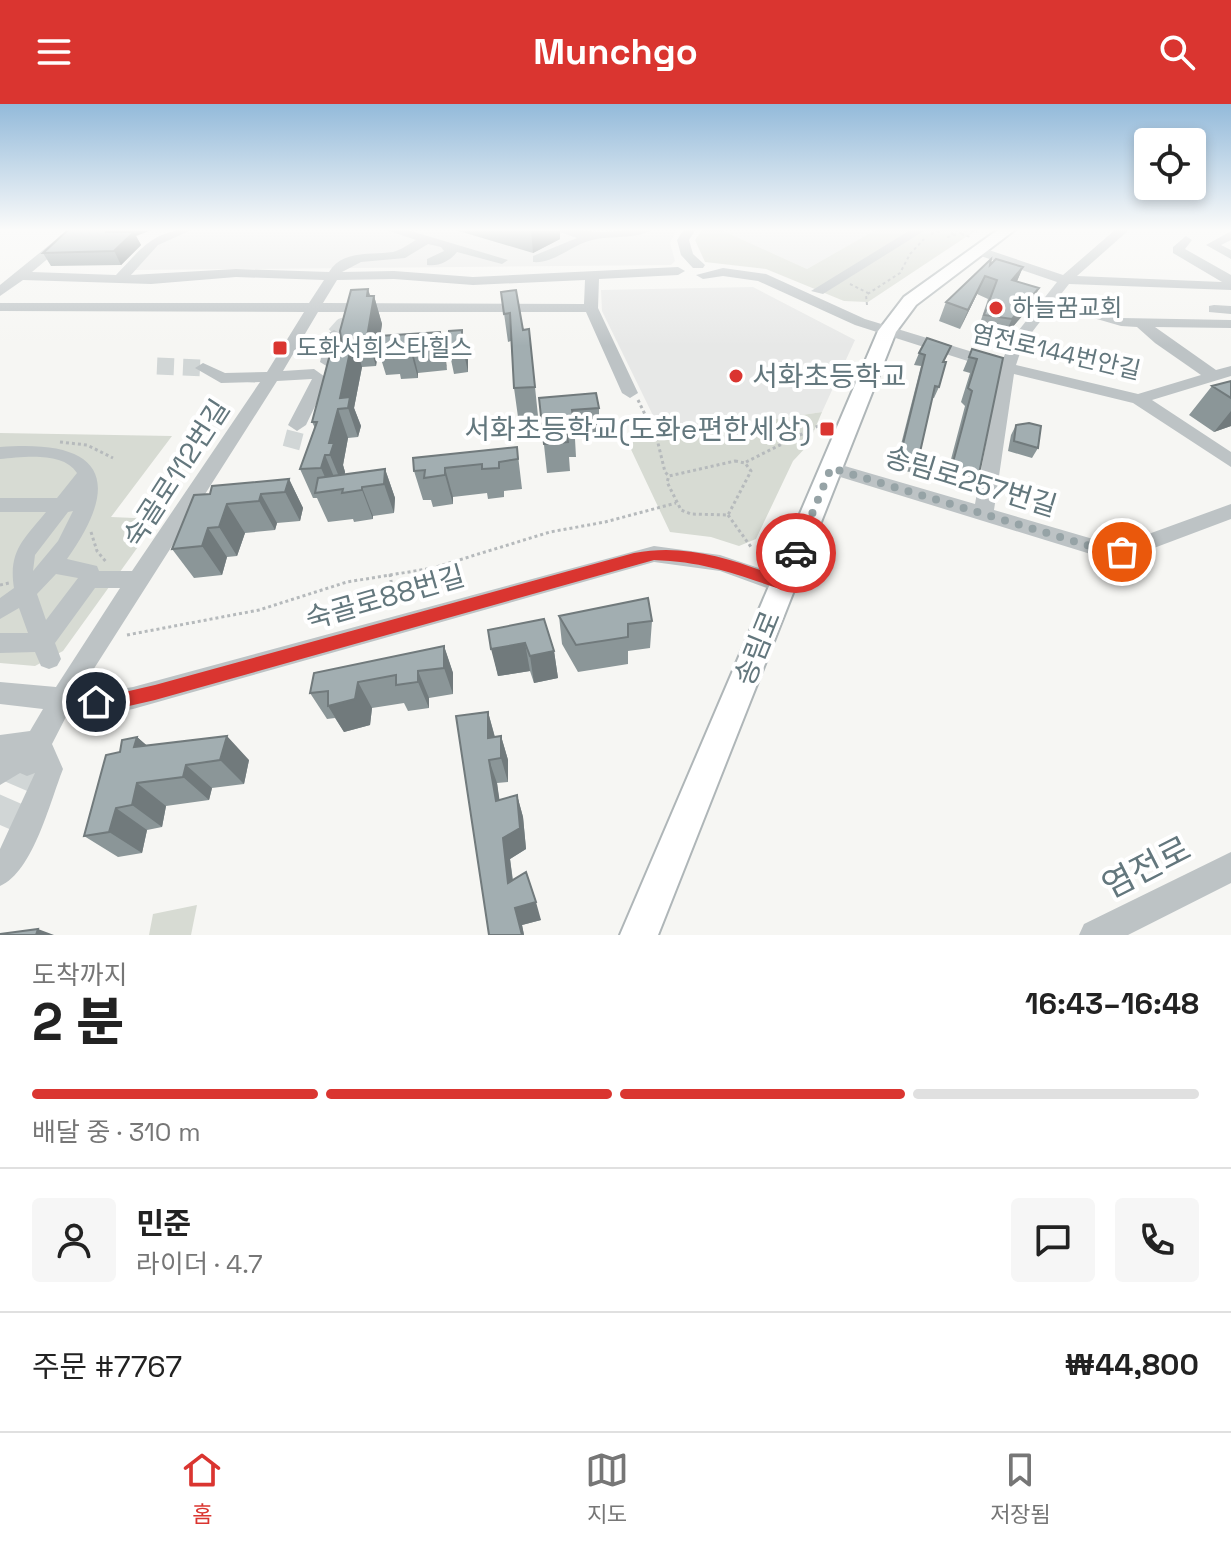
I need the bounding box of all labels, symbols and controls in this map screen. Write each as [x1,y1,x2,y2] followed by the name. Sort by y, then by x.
[533,29,698,75] text: Munchgo
[32,30,76,74] icon: menu
[1155,30,1199,74] icon: search
[1134,128,1206,200] map controls
[1134,128,1206,200] button: locate
[1012,292,1122,323] place label: 하늘꿈교회
[987,299,1005,317] marker: 하늘꿈교회
[969,317,1144,386] street label: 염전로144번안길
[296,332,473,363] place label: 도화서희스타힐스
[271,339,289,357] marker: 도화서희스타힐스
[752,358,907,394] place label: 서화초등학교
[727,367,745,385] marker: 서화초등학교
[115,392,237,554] street label: 숙골로112번길
[464,411,811,447] place label: 서화초등학교(도화e편한세상)
[818,420,836,438] marker: 서화초등학교(도화e편한세상)
[881,438,1061,524] street label: 송림로257번길
[756,513,836,593] courier
[1088,518,1156,586] pin
[1100,530,1144,574] icon: bag
[774,531,818,575] icon: car
[301,557,469,637] street label: 숙골로88번길
[726,605,788,691] street label: 송림로
[62,668,130,736] pin
[74,680,118,724] icon: home
[1095,827,1198,908] street label: 염전로
[32,958,128,992] text: 도착까지
[1025,984,1199,1023] text: 16:43–16:48
[32,989,124,1055] text: 2 분
[32,1115,201,1149] text: 배달 중 · 310 m
[32,1198,116,1282] button: person
[1011,1198,1095,1282] button: chat
[1115,1198,1199,1282] button: phone
[136,1204,191,1243] text: 민준
[136,1247,263,1281] text: 라이더 · 4.7
[1065,1345,1199,1384] text: ₩44,800
[32,1347,182,1386] text: 주문 #7767
[180,1448,224,1528] tab: 홈
[585,1448,629,1528] tab: 지도
[990,1448,1051,1528] tab: 저장됨

